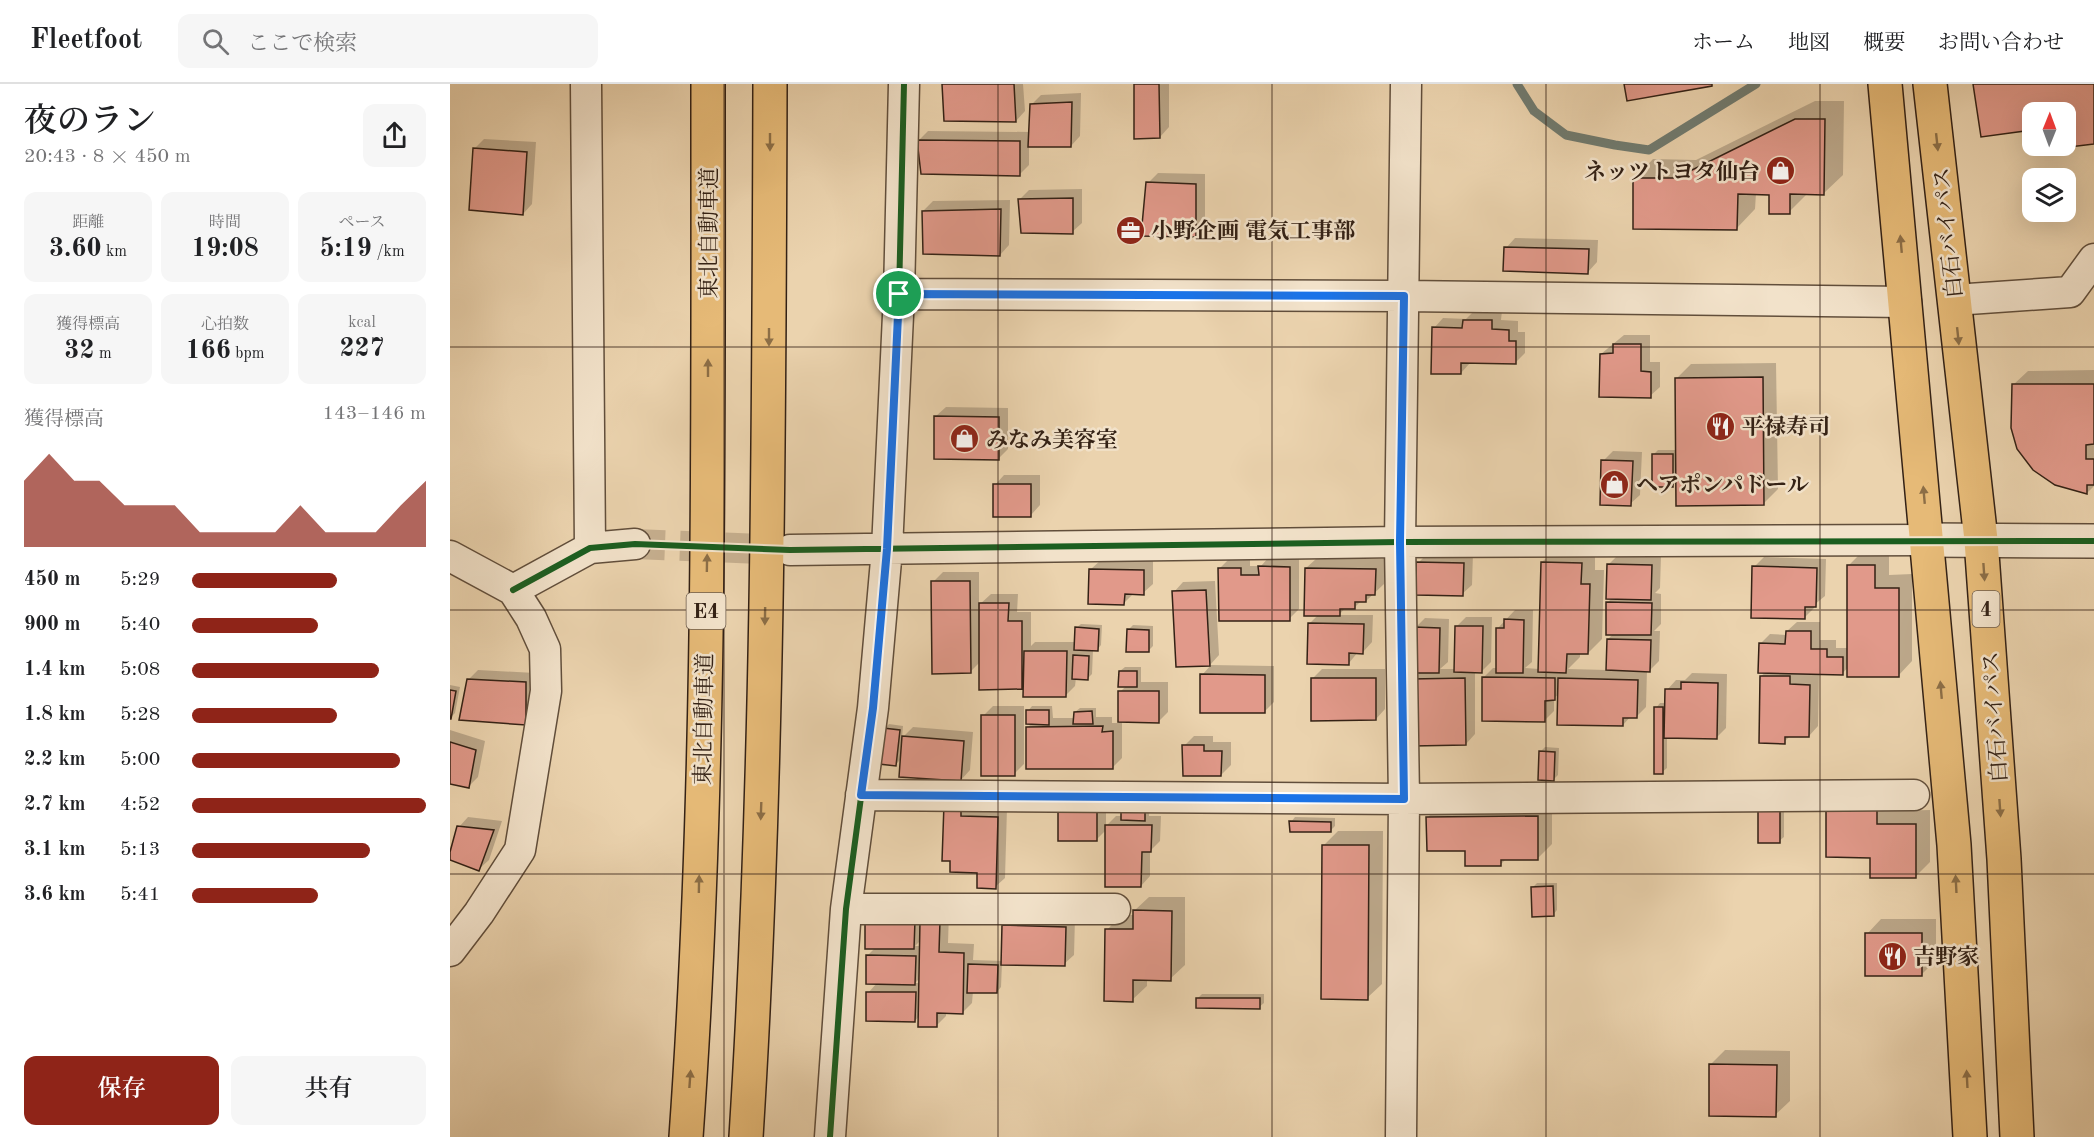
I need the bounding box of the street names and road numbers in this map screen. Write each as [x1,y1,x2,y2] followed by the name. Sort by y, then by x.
[1929,166,1967,300] street label: 白石バイパス
[697,167,721,299] street label: 東北自動車道
[1972,591,2000,627] road number: 4
[686,593,726,629] road number: E4
[1978,650,2012,783] street label: 白石バイパス
[691,653,717,785] street label: 東北自動車道

